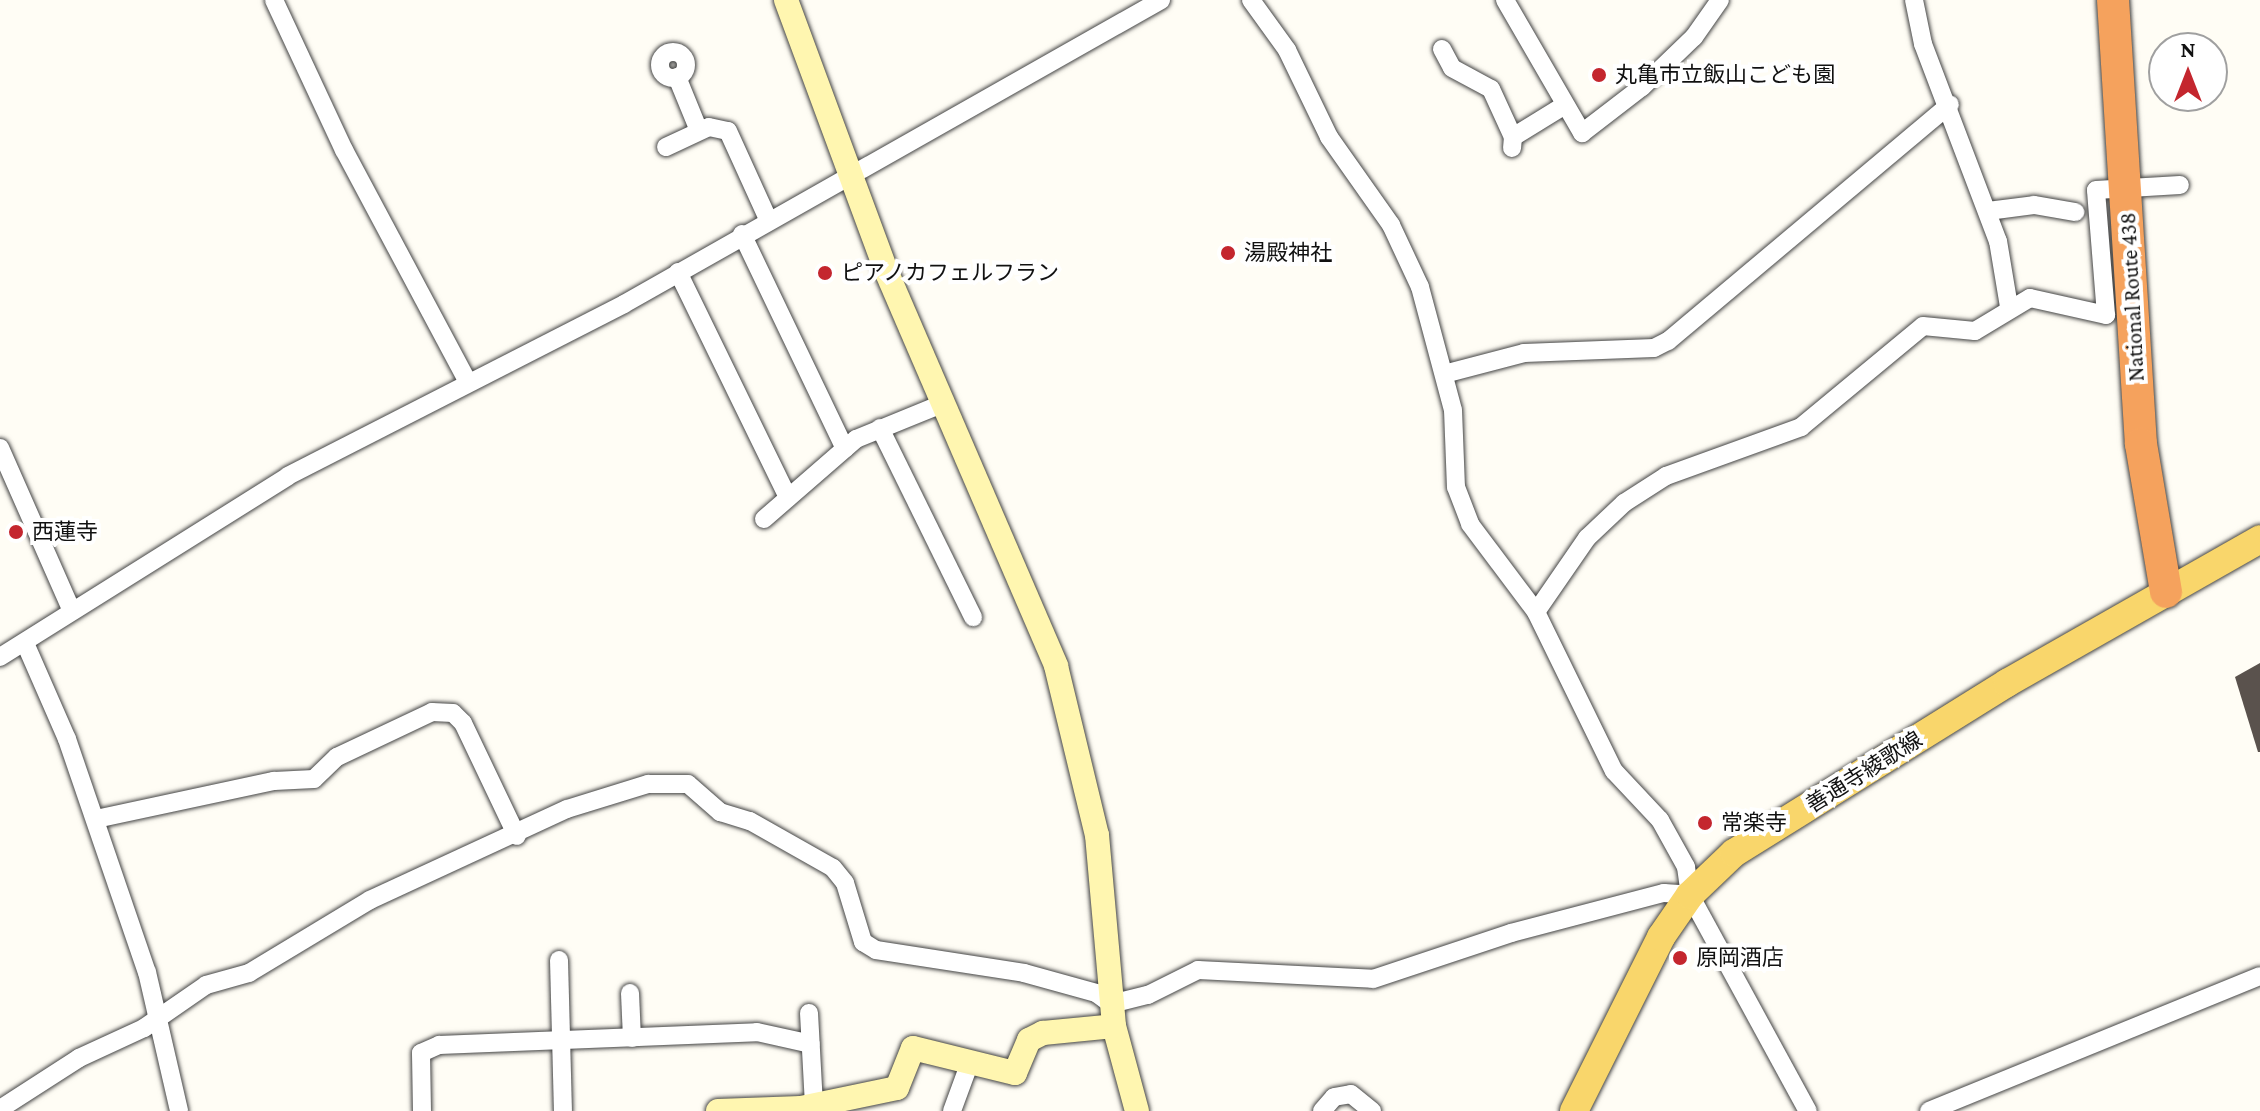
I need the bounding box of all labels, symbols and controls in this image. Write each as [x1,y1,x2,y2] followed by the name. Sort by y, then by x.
[2148,32,2228,112] north arrow
[2181,37,2196,62] text: N
[1615,62,1835,88] place label: 丸亀市立飯山こども園
[1590,66,1608,84] marker: 丸亀市立飯山こども園
[2114,212,2150,382] street label: National Route 438
[1244,240,1332,266] place label: 湯殿神社
[1219,244,1237,262] marker: 湯殿神社
[841,260,1061,286] place label: ピアノカフェルフラン
[816,264,834,282] marker: ピアノカフェルフラン
[32,519,98,545] place label: 西蓮寺
[7,523,25,541] marker: 西蓮寺
[1801,726,1927,818] street label: 善通寺綾歌線
[1721,810,1787,836] place label: 常楽寺
[1696,814,1714,832] marker: 常楽寺
[1696,945,1784,971] place label: 原岡酒店
[1671,949,1689,967] marker: 原岡酒店

